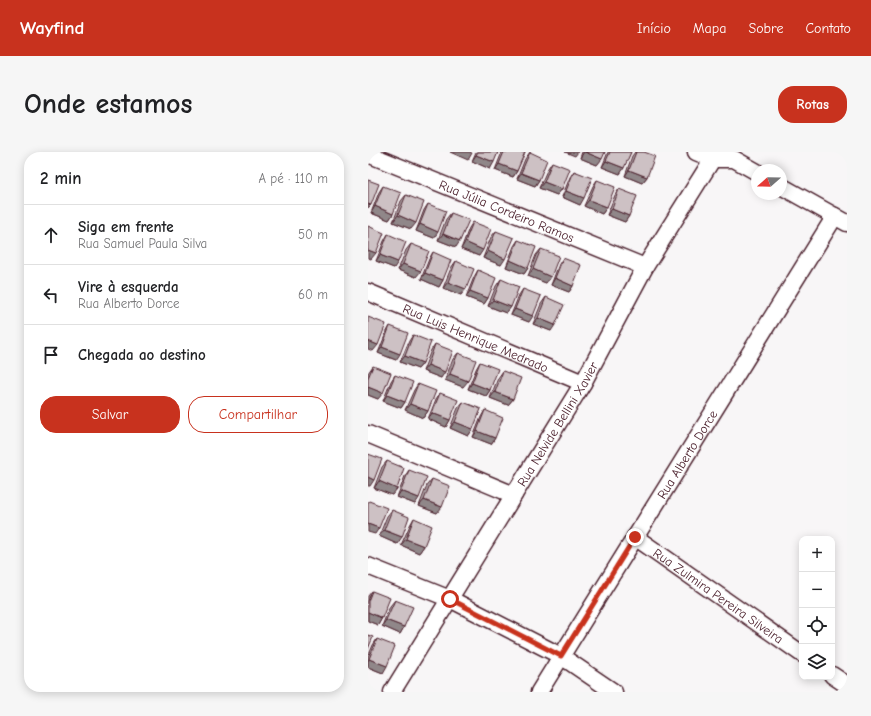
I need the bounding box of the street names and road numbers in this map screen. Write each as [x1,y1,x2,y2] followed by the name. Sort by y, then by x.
[437,176,577,245] street label: Rua Júlia Cordeiro Ramos
[401,300,551,375] street label: Rua Luis Henrique Medrado
[514,358,601,489] street label: Rua Nelvide Bellini Xavier
[654,407,720,501] street label: Rua Alberto Dorce
[651,545,786,646] street label: Rua Zulmira Pereira Silveira

